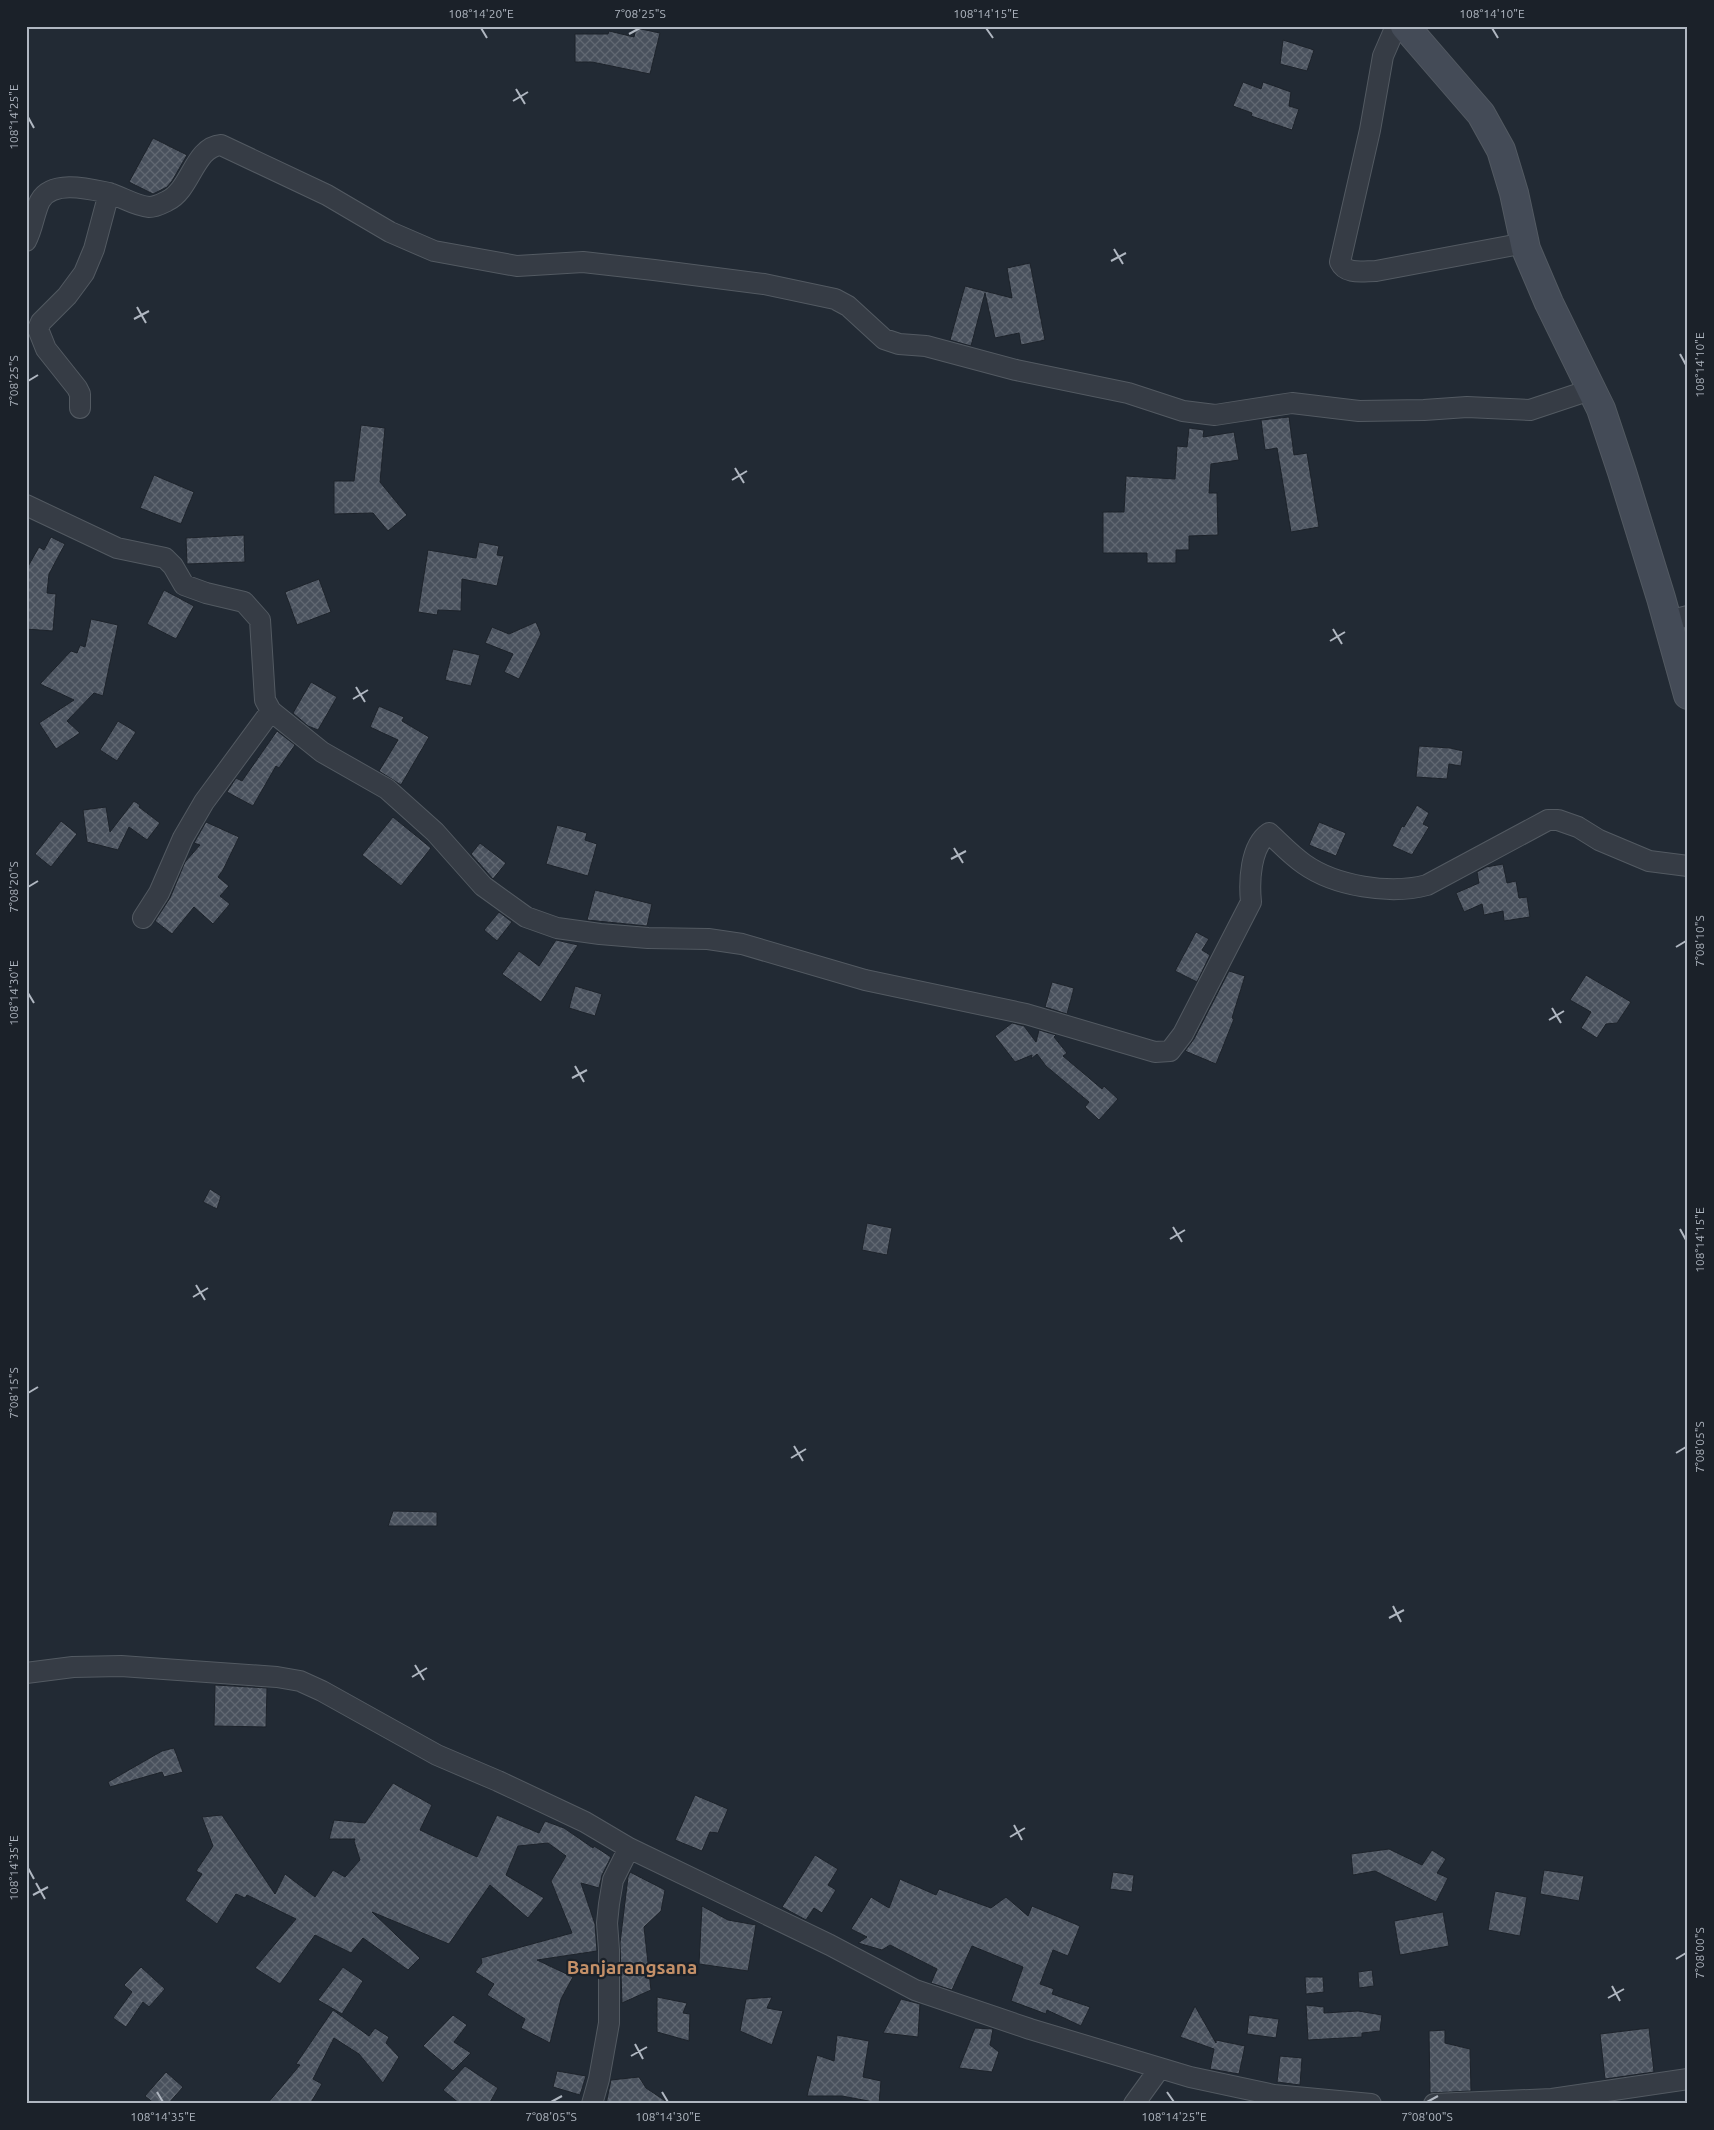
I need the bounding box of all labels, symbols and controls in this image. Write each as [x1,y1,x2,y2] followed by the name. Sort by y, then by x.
[448,7,514,20] text: 108°14'20"E
[614,7,666,20] text: 7°08'25"S
[953,7,1019,20] text: 108°14'15"E
[1459,7,1525,20] text: 108°14'10"E
[7,84,20,150] text: 108°14'25"E
[1693,332,1706,398] text: 108°14'10"E
[7,355,20,407] text: 7°08'25"S
[7,861,20,913] text: 7°08'20"S
[1693,915,1706,967] text: 7°08'10"S
[7,960,20,1026] text: 108°14'30"E
[1693,1207,1706,1273] text: 108°14'15"E
[7,1367,20,1419] text: 7°08'15"S
[1693,1421,1706,1473] text: 7°08'05"S
[7,1835,20,1901] text: 108°14'35"E
[1693,1927,1706,1979] text: 7°08'00"S
[567,1956,697,1978] district label: Banjarangsana
[130,2110,196,2123] text: 108°14'35"E
[525,2110,577,2123] text: 7°08'05"S
[635,2110,701,2123] text: 108°14'30"E
[1141,2110,1207,2123] text: 108°14'25"E
[1401,2110,1453,2123] text: 7°08'00"S

